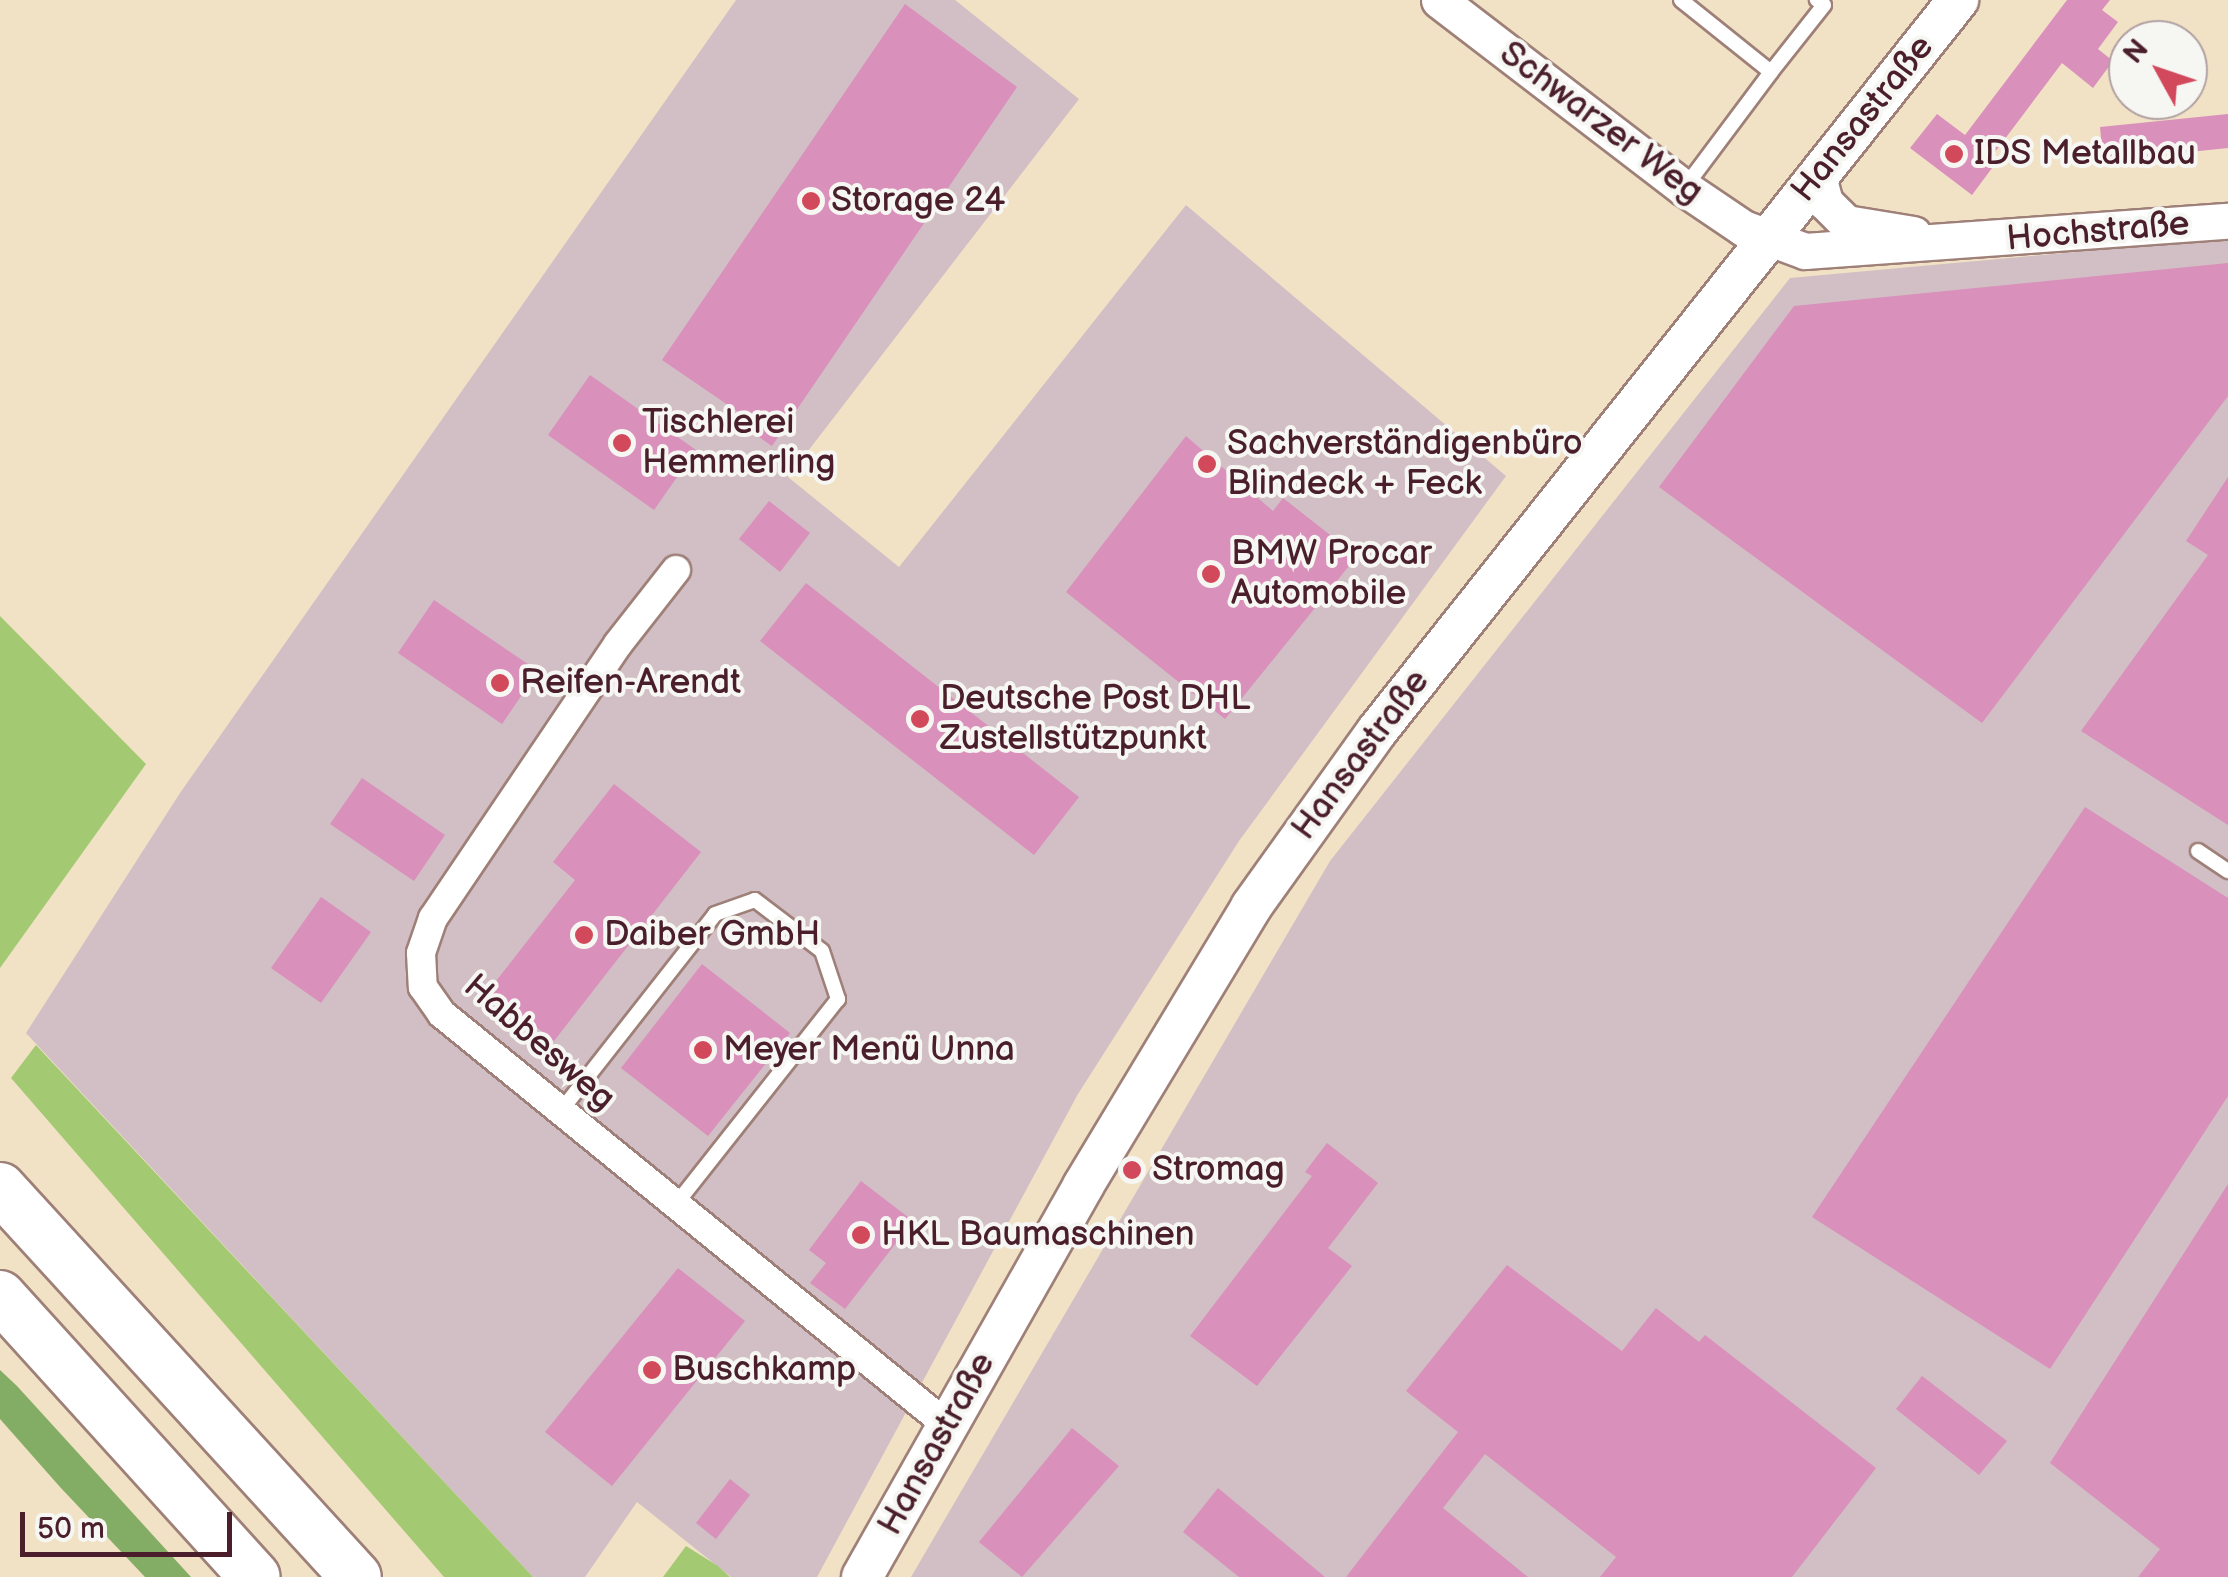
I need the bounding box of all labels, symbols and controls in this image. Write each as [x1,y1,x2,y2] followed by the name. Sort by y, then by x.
[2108,20,2208,120] north arrow
[1783,27,1943,211] street label: Hansastraße
[1491,32,1711,214] street label: Schwarzer Weg
[2117,33,2156,70] text: N
[1974,133,2196,175] place label: IDS Metallbau
[1943,143,1965,165] marker: IDS Metallbau
[831,180,1005,222] place label: Storage 24
[800,190,822,212] marker: Storage 24
[2005,203,2191,261] street label: Hochstraße
[642,402,836,484] place label: Tischlerei Hemmerling
[1227,423,1583,505] place label: Sachverständigenbüro Blindeck + Feck
[611,432,633,454] marker: Tischlerei Hemmerling
[1196,453,1218,475] marker: Sachverständigenbüro Blindeck + Feck
[1231,533,1432,615] place label: BMW Procar Automobile
[1200,563,1222,585] marker: BMW Procar Automobile
[520,662,741,704] place label: Reifen-Arendt
[1283,662,1439,848] street label: Hansastraße
[489,672,511,694] marker: Reifen-Arendt
[940,678,1250,760] place label: Deutsche Post DHL Zustellstützpunkt
[909,708,931,730] marker: Deutsche Post DHL Zustellstützpunkt
[604,914,820,956] place label: Daiber GmbH
[573,924,595,946] marker: Daiber GmbH
[455,966,623,1120] street label: Habbesweg
[723,1029,1015,1071] place label: Meyer Menü Unna
[692,1039,714,1061] marker: Meyer Menü Unna
[1152,1149,1285,1191] place label: Stromag
[1121,1159,1143,1181] marker: Stromag
[881,1214,1194,1256] place label: HKL Baumaschinen
[850,1224,872,1246] marker: HKL Baumaschinen
[870,1345,1004,1543] street label: Hansastraße
[672,1349,856,1391] place label: Buschkamp
[641,1359,663,1381] marker: Buschkamp
[25,1492,238,1554] scale bar
[37,1511,105,1547] text: 50 m

